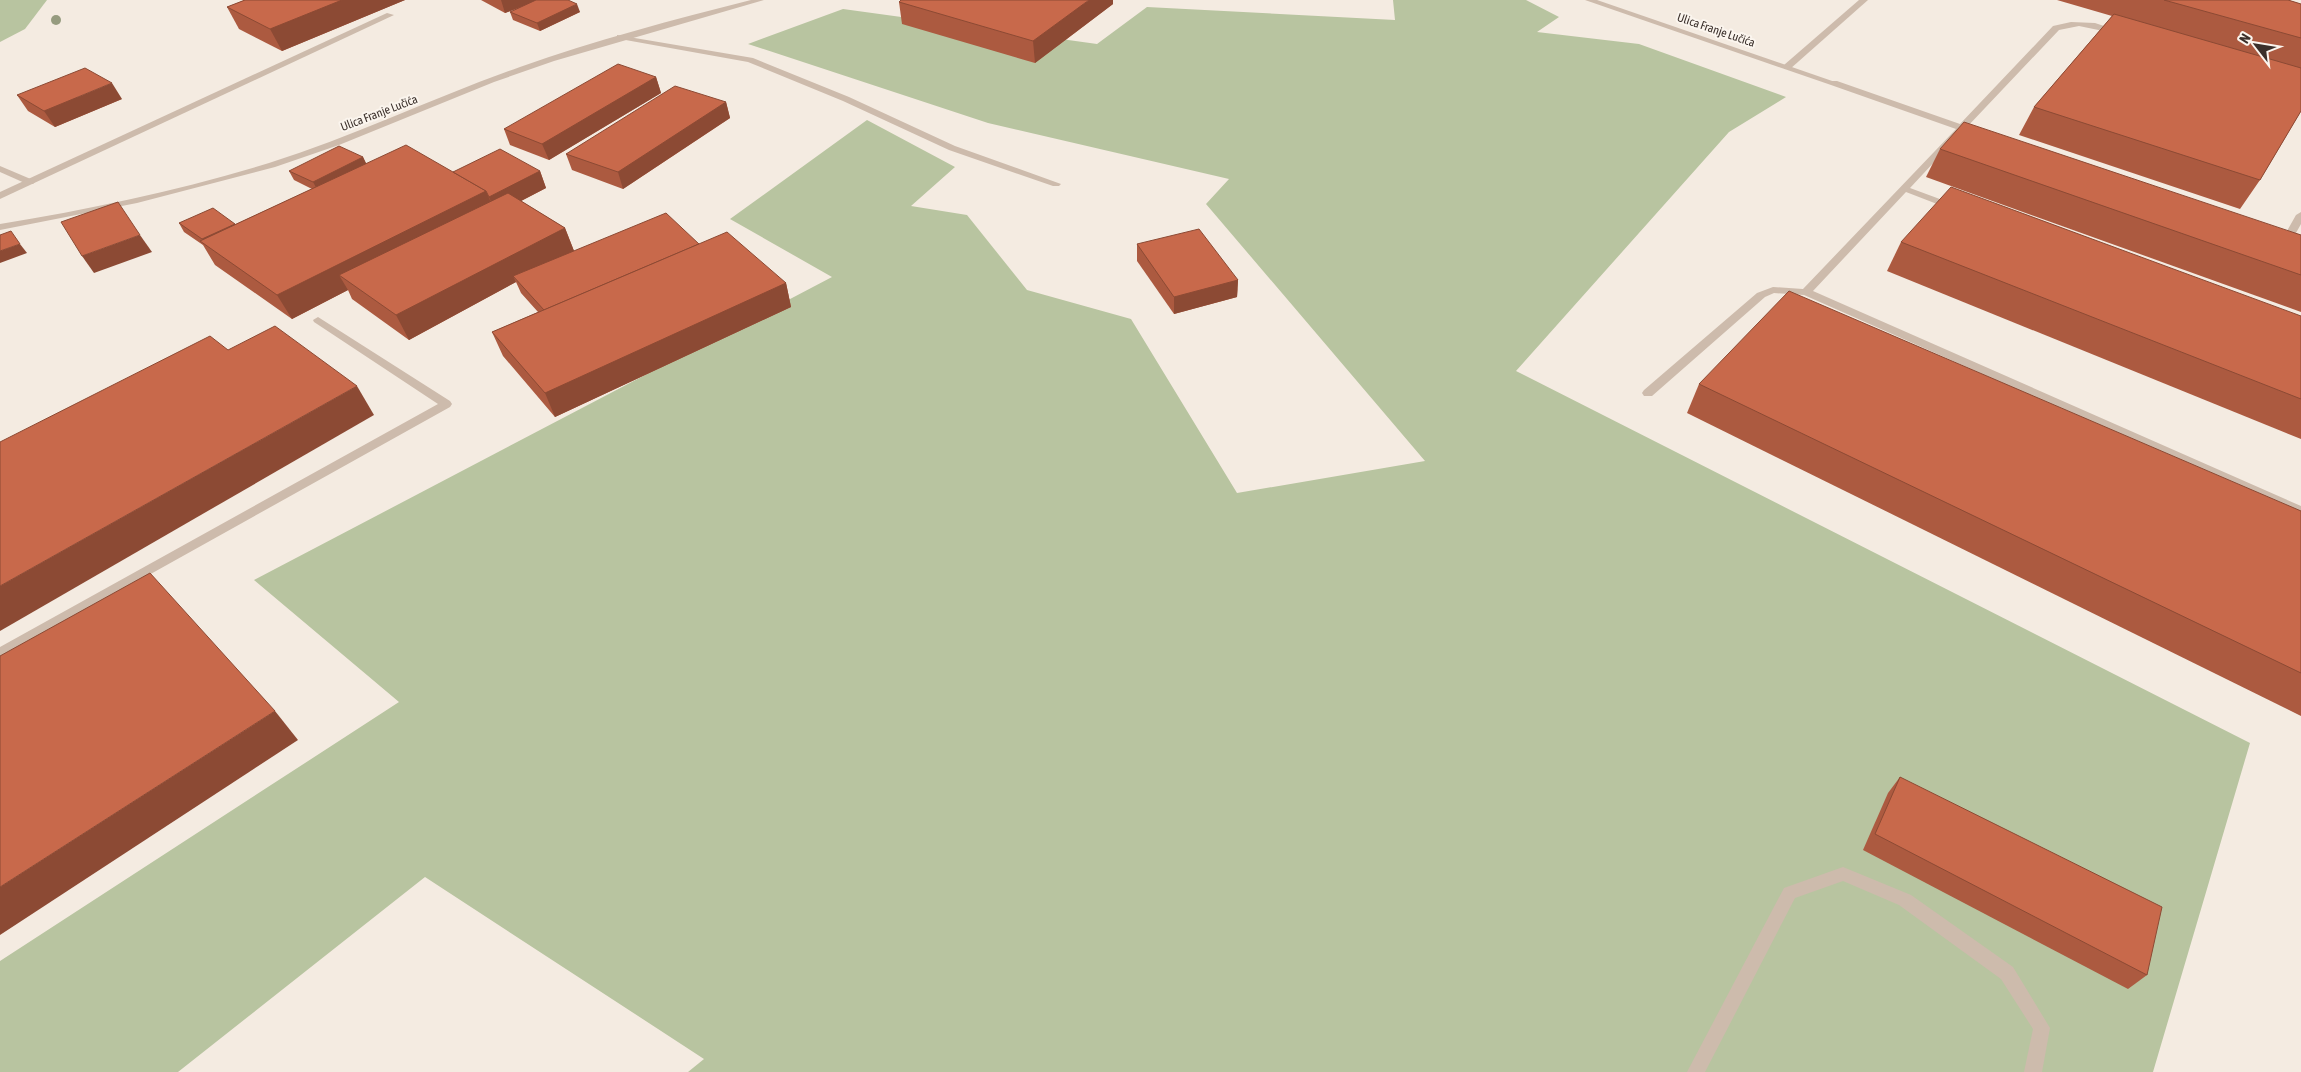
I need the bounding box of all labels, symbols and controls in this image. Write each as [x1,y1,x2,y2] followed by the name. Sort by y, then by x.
[1675,10,1757,50] street label: Ulica Franje Lučića
[2231,20,2281,70] north arrow
[2236,31,2254,46] text: N
[338,92,420,134] street label: Ulica Franje Lučića

